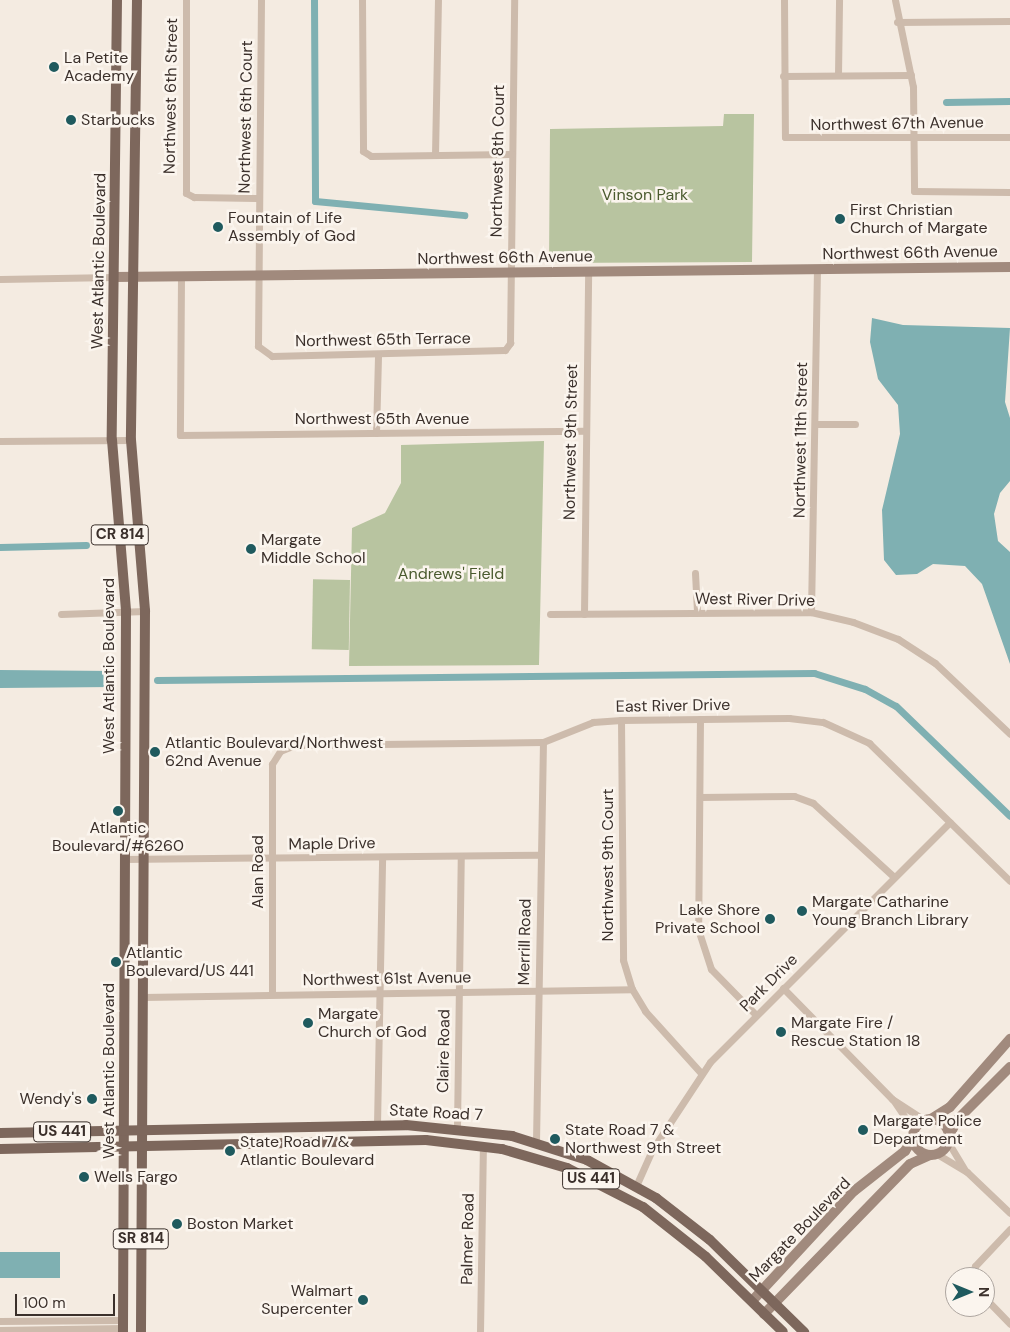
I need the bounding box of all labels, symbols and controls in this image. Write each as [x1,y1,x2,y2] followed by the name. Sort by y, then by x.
[160,18,182,174] street label: Northwest 6th Street
[235,40,257,194] street label: Northwest 6th Court
[64,48,134,86] place label: La Petite Academy
[48,61,60,73] marker: La Petite Academy
[487,84,509,238] street label: Northwest 8th Court
[81,110,155,130] place label: Starbucks
[810,113,984,135] street label: Northwest 67th Avenue
[65,114,77,126] marker: Starbucks
[88,173,110,349] street label: West Atlantic Boulevard
[602,185,688,205] park label: Vinson Park
[850,200,988,238] place label: First Christian Church of Margate
[228,208,356,246] place label: Fountain of Life Assembly of God
[834,213,846,225] marker: First Christian Church of Margate
[212,221,224,233] marker: Fountain of Life Assembly of God
[822,242,998,264] street label: Northwest 66th Avenue
[417,247,593,269] street label: Northwest 66th Avenue
[295,329,471,351] street label: Northwest 65th Terrace
[790,362,812,518] street label: Northwest 11th Street
[560,364,582,520] street label: Northwest 9th Street
[295,409,469,429] street label: Northwest 65th Avenue
[90,522,150,548] road number: CR 814
[261,530,365,568] place label: Margate Middle School
[245,543,257,555] marker: Margate Middle School
[398,564,504,584] park label: Andrews' Field
[99,578,119,754] street label: West Atlantic Boulevard
[695,589,815,611] street label: West River Drive
[616,695,730,717] street label: East River Drive
[165,733,383,771] place label: Atlantic Boulevard/Northwest 62nd Avenue
[149,746,161,758] marker: Atlantic Boulevard/Northwest 62nd Avenue
[598,788,618,942] street label: Northwest 9th Court
[112,805,124,817] marker: Atlantic Boulevard/#6260
[52,818,184,856] place label: Atlantic Boulevard/#6260
[288,834,376,854] street label: Maple Drive
[248,835,268,909] street label: Alan Road
[812,892,969,930] place label: Margate Catharine Young Branch Library
[515,898,535,986] street label: Merrill Road
[655,900,760,938] place label: Lake Shore Private School
[796,905,808,917] marker: Margate Catharine Young Branch Library
[764,913,776,925] marker: Lake Shore Private School
[126,943,254,981] place label: Atlantic Boulevard/US 441
[736,950,802,1016] street label: Park Drive
[110,956,122,968] marker: Atlantic Boulevard/US 441
[302,968,472,990] street label: Northwest 61st Avenue
[99,983,119,1159] street label: West Atlantic Boulevard
[318,1004,427,1042] place label: Margate Church of God
[434,1009,454,1093] street label: Claire Road
[791,1013,921,1051] place label: Margate Fire / Rescue Station 18
[302,1017,314,1029] marker: Margate Church of God
[775,1026,787,1038] marker: Margate Fire / Rescue Station 18
[20,1089,82,1109] place label: Wendy's
[86,1093,98,1105] marker: Wendy's
[389,1101,483,1125] street label: State Road 7
[873,1111,982,1149] place label: Margate Police Department
[32,1120,92,1144] road number: US 441
[565,1120,721,1158] place label: State Road 7 & Northwest 9th Street
[857,1124,869,1136] marker: Margate Police Department
[240,1132,374,1170] place label: State Road 7 & Atlantic Boulevard
[549,1133,561,1145] marker: State Road 7 & Northwest 9th Street
[224,1145,236,1157] marker: State Road 7 & Atlantic Boulevard
[561,1166,621,1192] road number: US 441
[94,1167,178,1187] place label: Wells Fargo
[78,1171,90,1183] marker: Wells Fargo
[745,1174,855,1286] street label: Margate Boulevard
[458,1193,478,1285] street label: Palmer Road
[187,1214,293,1234] place label: Boston Market
[171,1218,183,1230] marker: Boston Market
[112,1226,170,1252] road number: SR 814
[945,1267,995,1317] north arrow
[261,1281,353,1319] place label: Walmart Supercenter
[18,1284,118,1316] scale bar
[975,1287,993,1297] text: N
[23,1293,66,1313] text: 100 m
[357,1294,369,1306] marker: Walmart Supercenter

